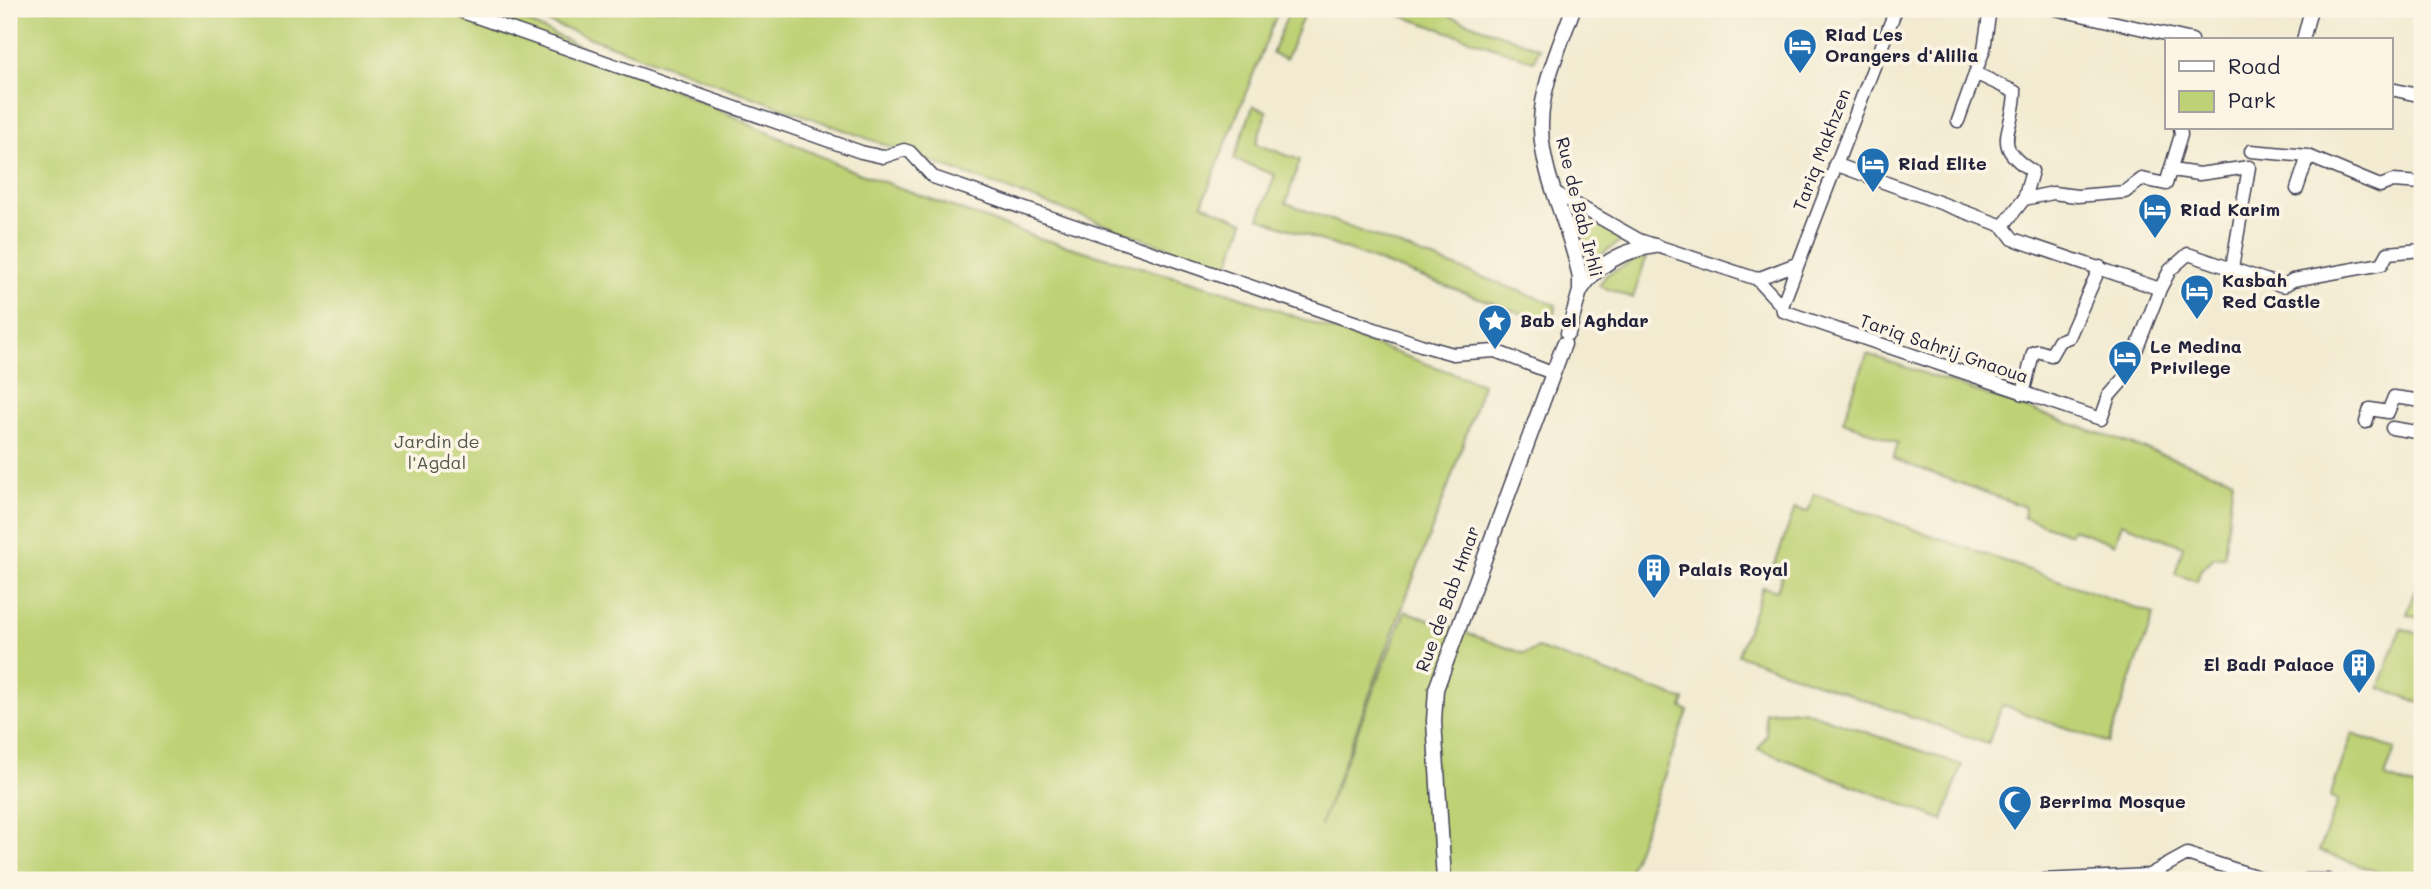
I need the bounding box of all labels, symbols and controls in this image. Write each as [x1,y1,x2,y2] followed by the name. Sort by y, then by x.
[1825,22,1978,67] place label: Riad Les Orangers d'Alilia
[1781,26,1819,75] hotel icon: Riad Les Orangers d'Alilia
[2165,38,2392,130] legend
[2228,52,2280,79] text: Road
[1787,85,1855,214] street label: Tariq Makhzen
[2228,86,2276,113] text: Park
[1551,134,1609,279] street label: Rue de Bab Irhli
[1854,145,1892,194] hotel icon: Riad Elite
[1898,151,1987,175] place label: Riad Elite
[2136,191,2174,240] hotel icon: Riad Karim
[2180,197,2280,221] place label: Riad Karim
[2222,268,2320,313] place label: Kasbah Red Castle
[2178,272,2216,321] hotel icon: Kasbah Red Castle
[1476,302,1514,351] place icon: Bab el Aghdar
[1520,308,1649,332] place label: Bab el Aghdar
[1857,308,2032,388] street label: Tariq Sahrij Gnaoua
[2150,334,2242,379] place label: Le Medina Privilege
[2106,338,2144,387] hotel icon: Le Medina Privilege
[394,429,480,474] park label: Jardin de l'Agdal
[1410,522,1485,675] street label: Rue de Bab Hmar
[1635,551,1673,600] building icon: Palais Royal
[1678,557,1788,581] place label: Palais Royal
[2340,646,2378,695] building icon: El Badi Palace
[2203,652,2334,676] place label: El Badi Palace
[1996,783,2034,832] mosque icon: Berrima Mosque
[2039,789,2186,813] place label: Berrima Mosque

